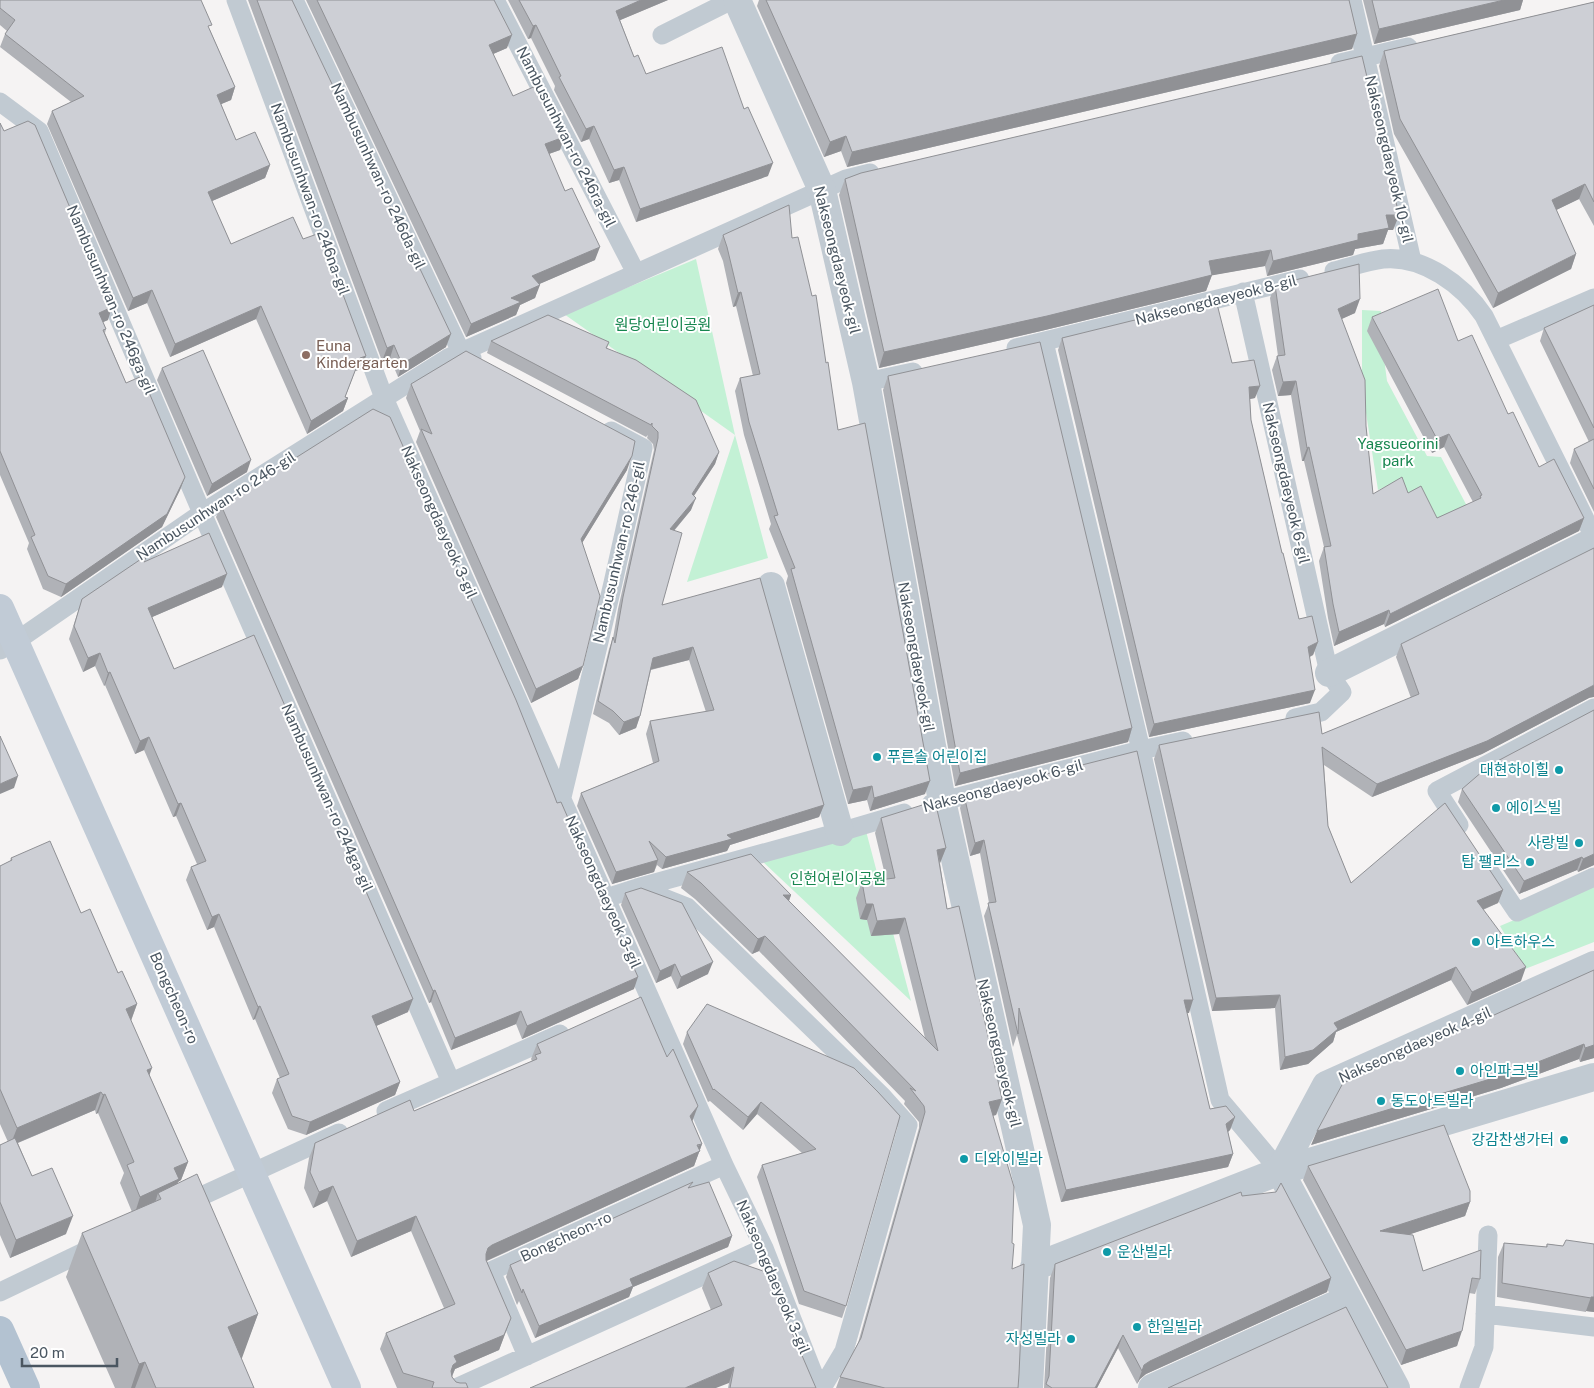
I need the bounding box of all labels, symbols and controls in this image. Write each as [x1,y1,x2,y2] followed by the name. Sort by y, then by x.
[513,44,620,230] street label: Nambusunhwan-ro 246ra-gil
[1362,74,1417,244] street label: Nakseongdaeyeok 10-gil
[328,80,429,272] street label: Nambusunhwan-ro 246da-gil
[268,100,353,297] street label: Nambusunhwan-ro 246na-gil
[811,184,864,336] street label: Nakseongdaeyeok-gil
[64,203,159,397] street label: Nambusunhwan-ro 246ga-gil
[1133,271,1298,328] street label: Nakseongdaeyeok 8-gil
[615,316,711,333] park label: 원당어린이공원
[316,337,408,371] place label: Euna Kindergarten
[300,349,312,361] marker: Euna Kindergarten
[1260,400,1313,565] street label: Nakseongdaeyeok 6-gil
[1358,435,1438,469] park label: Yagsueorini park
[398,443,481,601] street label: Nakseongdaeyeok 3-gil
[133,448,299,564] street label: Nambusunhwan-ro 246-gil
[589,459,648,645] street label: Nambusunhwan-ro 246-gil
[895,581,938,733] street label: Nakseongdaeyeok-gil
[278,701,377,894] street label: Nambusunhwan-ro 244ga-gil
[887,748,987,765] place label: 푸른솔 어린이집
[871,751,883,763] marker: 푸른솔 어린이집
[921,756,1085,815] street label: Nakseongdaeyeok 6-gil
[1480,761,1549,778] place label: 대현하이힐
[1553,764,1565,776] marker: 대현하이힐
[1506,799,1561,816] place label: 에이스빌
[1490,802,1502,814] marker: 에이스빌
[562,813,645,971] street label: Nakseongdaeyeok 3-gil
[1528,834,1569,851] place label: 사랑빌
[1573,837,1585,849] marker: 사랑빌
[1461,853,1520,870] place label: 탑 팰리스
[1524,856,1536,868] marker: 탑 팰리스
[790,870,886,887] park label: 인헌어린이공원
[1486,933,1555,950] place label: 아트하우스
[1470,936,1482,948] marker: 아트하우스
[147,949,202,1046] street label: Bongcheon-ro
[974,977,1025,1129] street label: Nakseongdaeyeok-gil
[1336,1003,1494,1086] street label: Nakseongdaeyeok 4-gil
[1470,1062,1539,1079] place label: 아인파크빌
[1454,1065,1466,1077] marker: 아인파크빌
[1391,1092,1474,1109] place label: 동도아트빌라
[1375,1095,1387,1107] marker: 동도아트빌라
[1471,1131,1554,1148] place label: 강감찬생가터
[1558,1134,1570,1146] marker: 강감찬생가터
[974,1150,1043,1167] place label: 디와이빌라
[958,1153,970,1165] marker: 디와이빌라
[733,1197,814,1356] street label: Nakseongdaeyeok 3-gil
[518,1208,614,1265] street label: Bongcheon-ro
[1117,1243,1172,1260] place label: 운산빌라
[1101,1246,1113,1258] marker: 운산빌라
[1147,1318,1202,1335] place label: 한일빌라
[1131,1321,1143,1333] marker: 한일빌라
[1006,1330,1061,1347] place label: 자성빌라
[1065,1333,1077,1345] marker: 자성빌라
[22,1336,118,1368] scale bar
[30,1344,65,1361] text: 20 m

